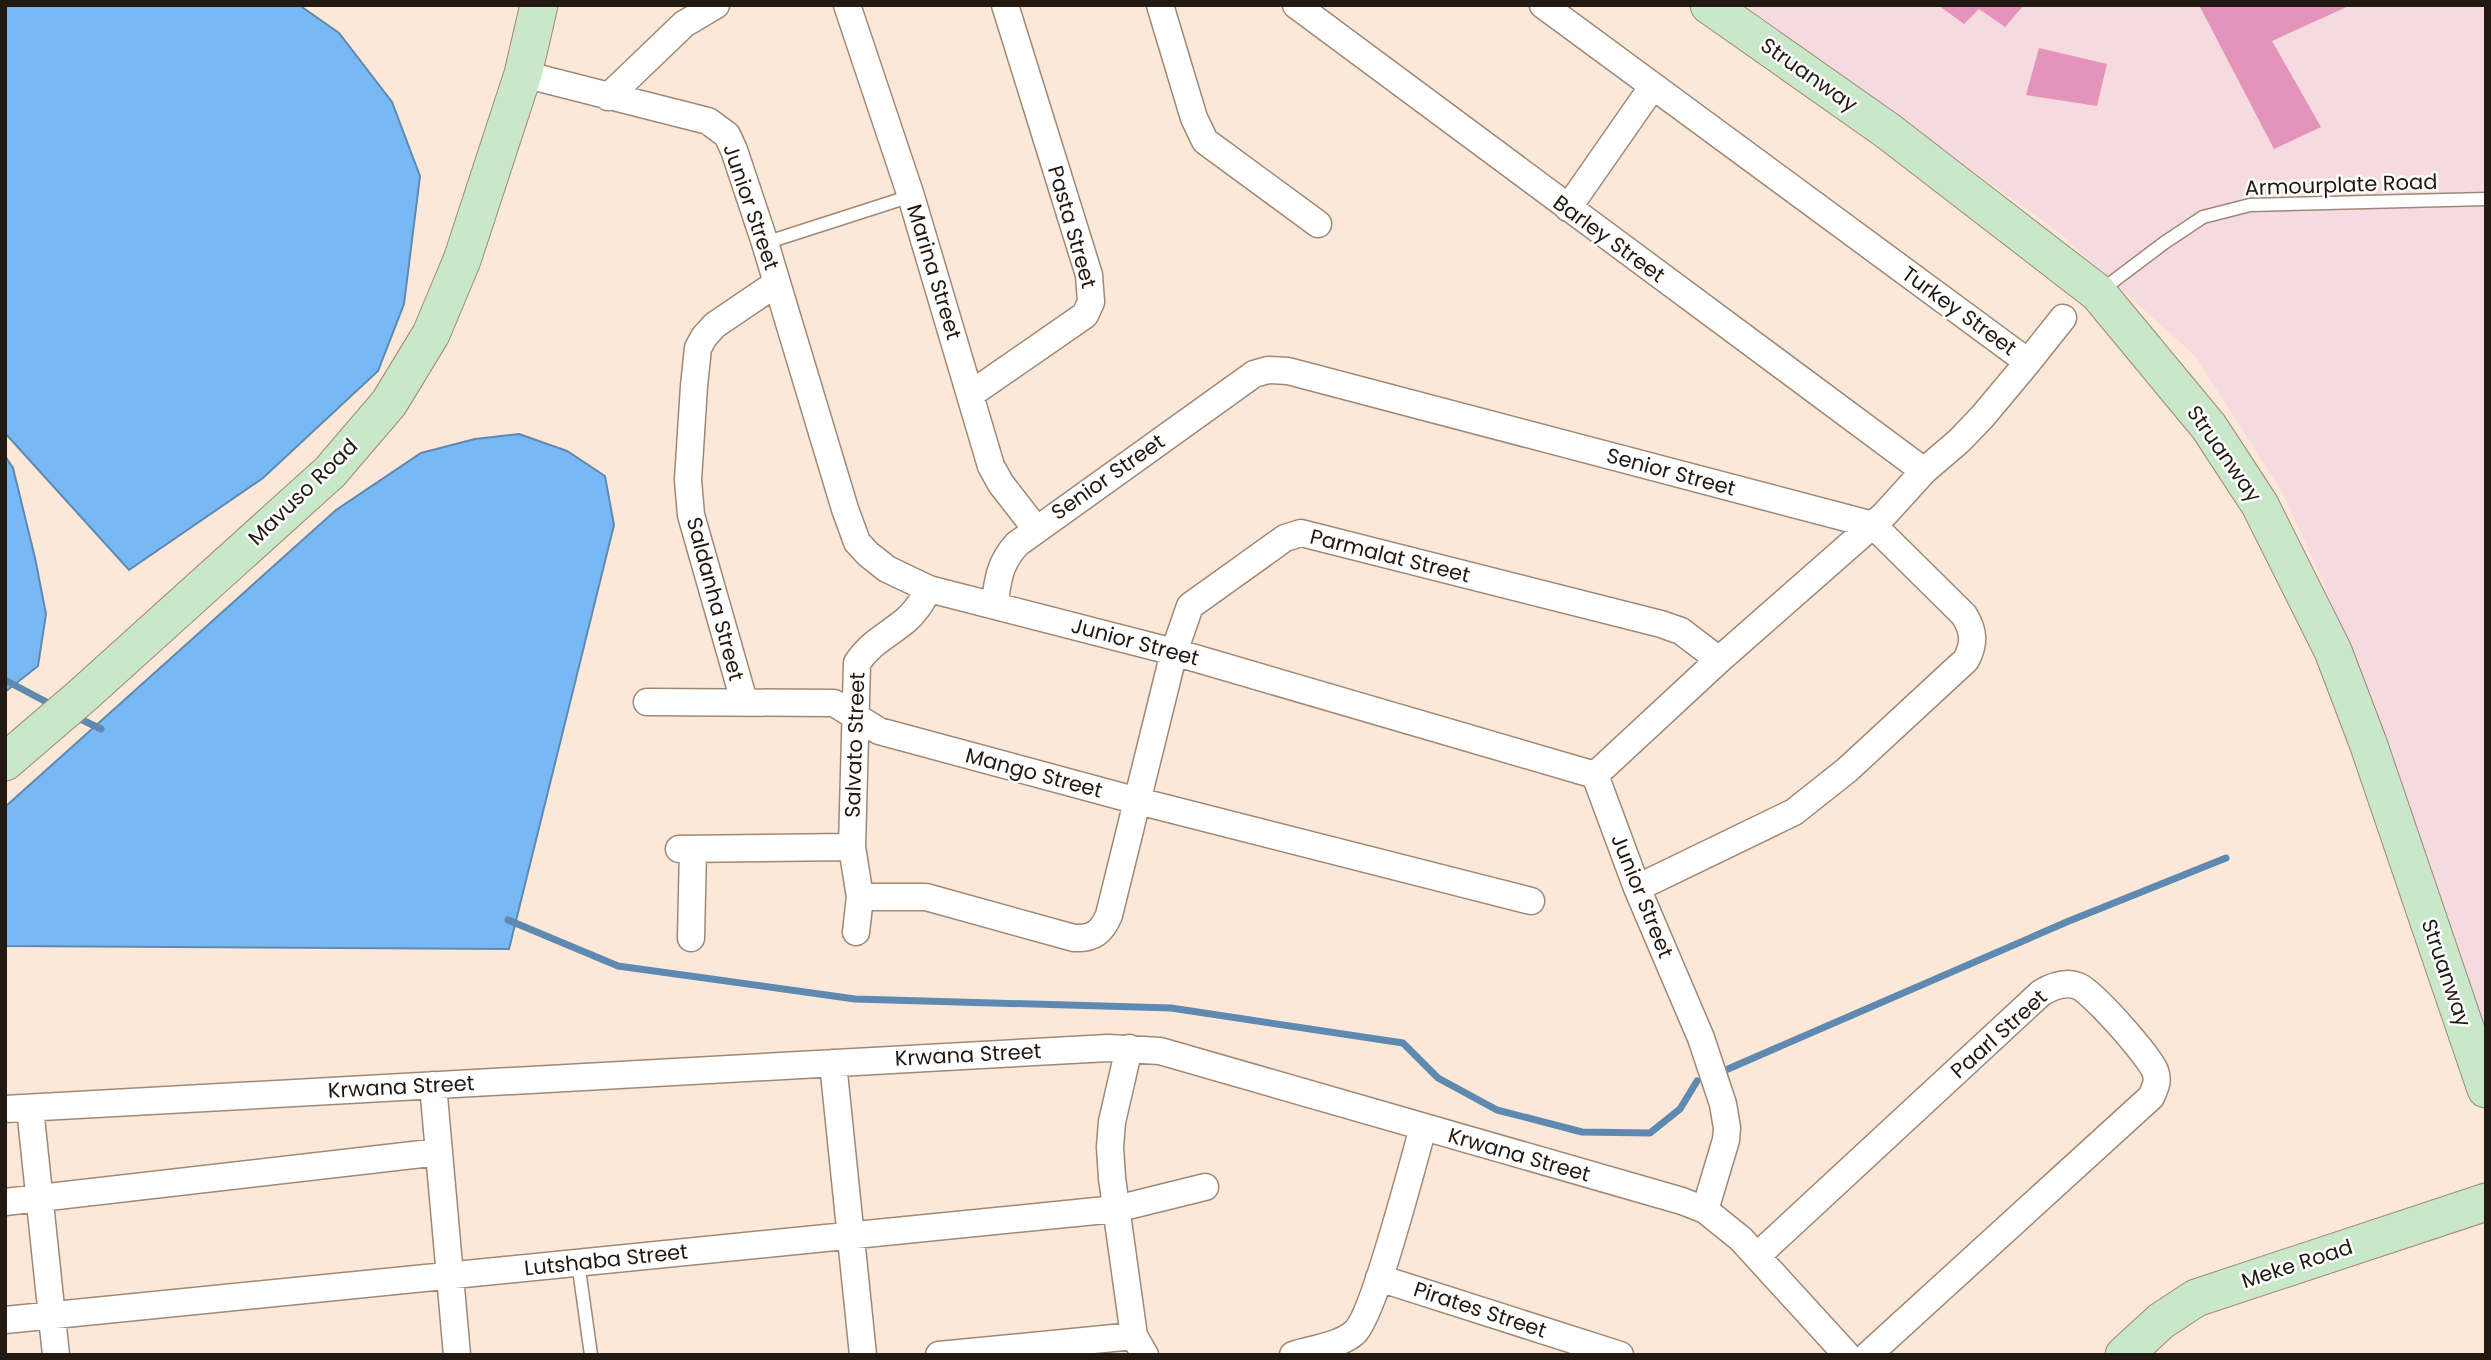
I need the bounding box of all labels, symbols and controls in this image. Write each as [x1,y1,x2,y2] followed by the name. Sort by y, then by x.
[1755,31,1864,119] street label: Struanway
[716,140,787,274] street label: Junior Street
[1041,162,1104,292] street label: Pasta Street
[2244,167,2438,202] street label: Armourplate Road
[1547,188,1671,289] street label: Barley Street
[900,201,969,343] street label: Marina Street
[1896,259,2023,362] street label: Turkey Street
[2180,399,2269,508] street label: Struanway
[1045,427,1170,526] street label: Senior Street
[241,432,364,551] street label: Mavuso Road
[1603,440,1739,503] street label: Senior Street
[680,514,751,684] street label: Saldanha Street
[1307,522,1473,589] street label: Parmalat Street
[1068,610,1202,673] street label: Junior Street
[837,672,872,818] street label: Salvato Street
[963,740,1106,805] street label: Mango Street
[1604,829,1681,962] street label: Junior Street
[2415,915,2478,1031] street label: Struanway
[1944,982,2053,1085] street label: Paarl Street
[894,1036,1042,1073] street label: Krwana Street
[327,1068,475,1105] street label: Krwana Street
[1445,1120,1594,1189] street label: Krwana Street
[2238,1232,2356,1295] street label: Meke Road
[523,1236,689,1283] street label: Lutshaba Street
[1410,1274,1550,1345] street label: Pirates Street

